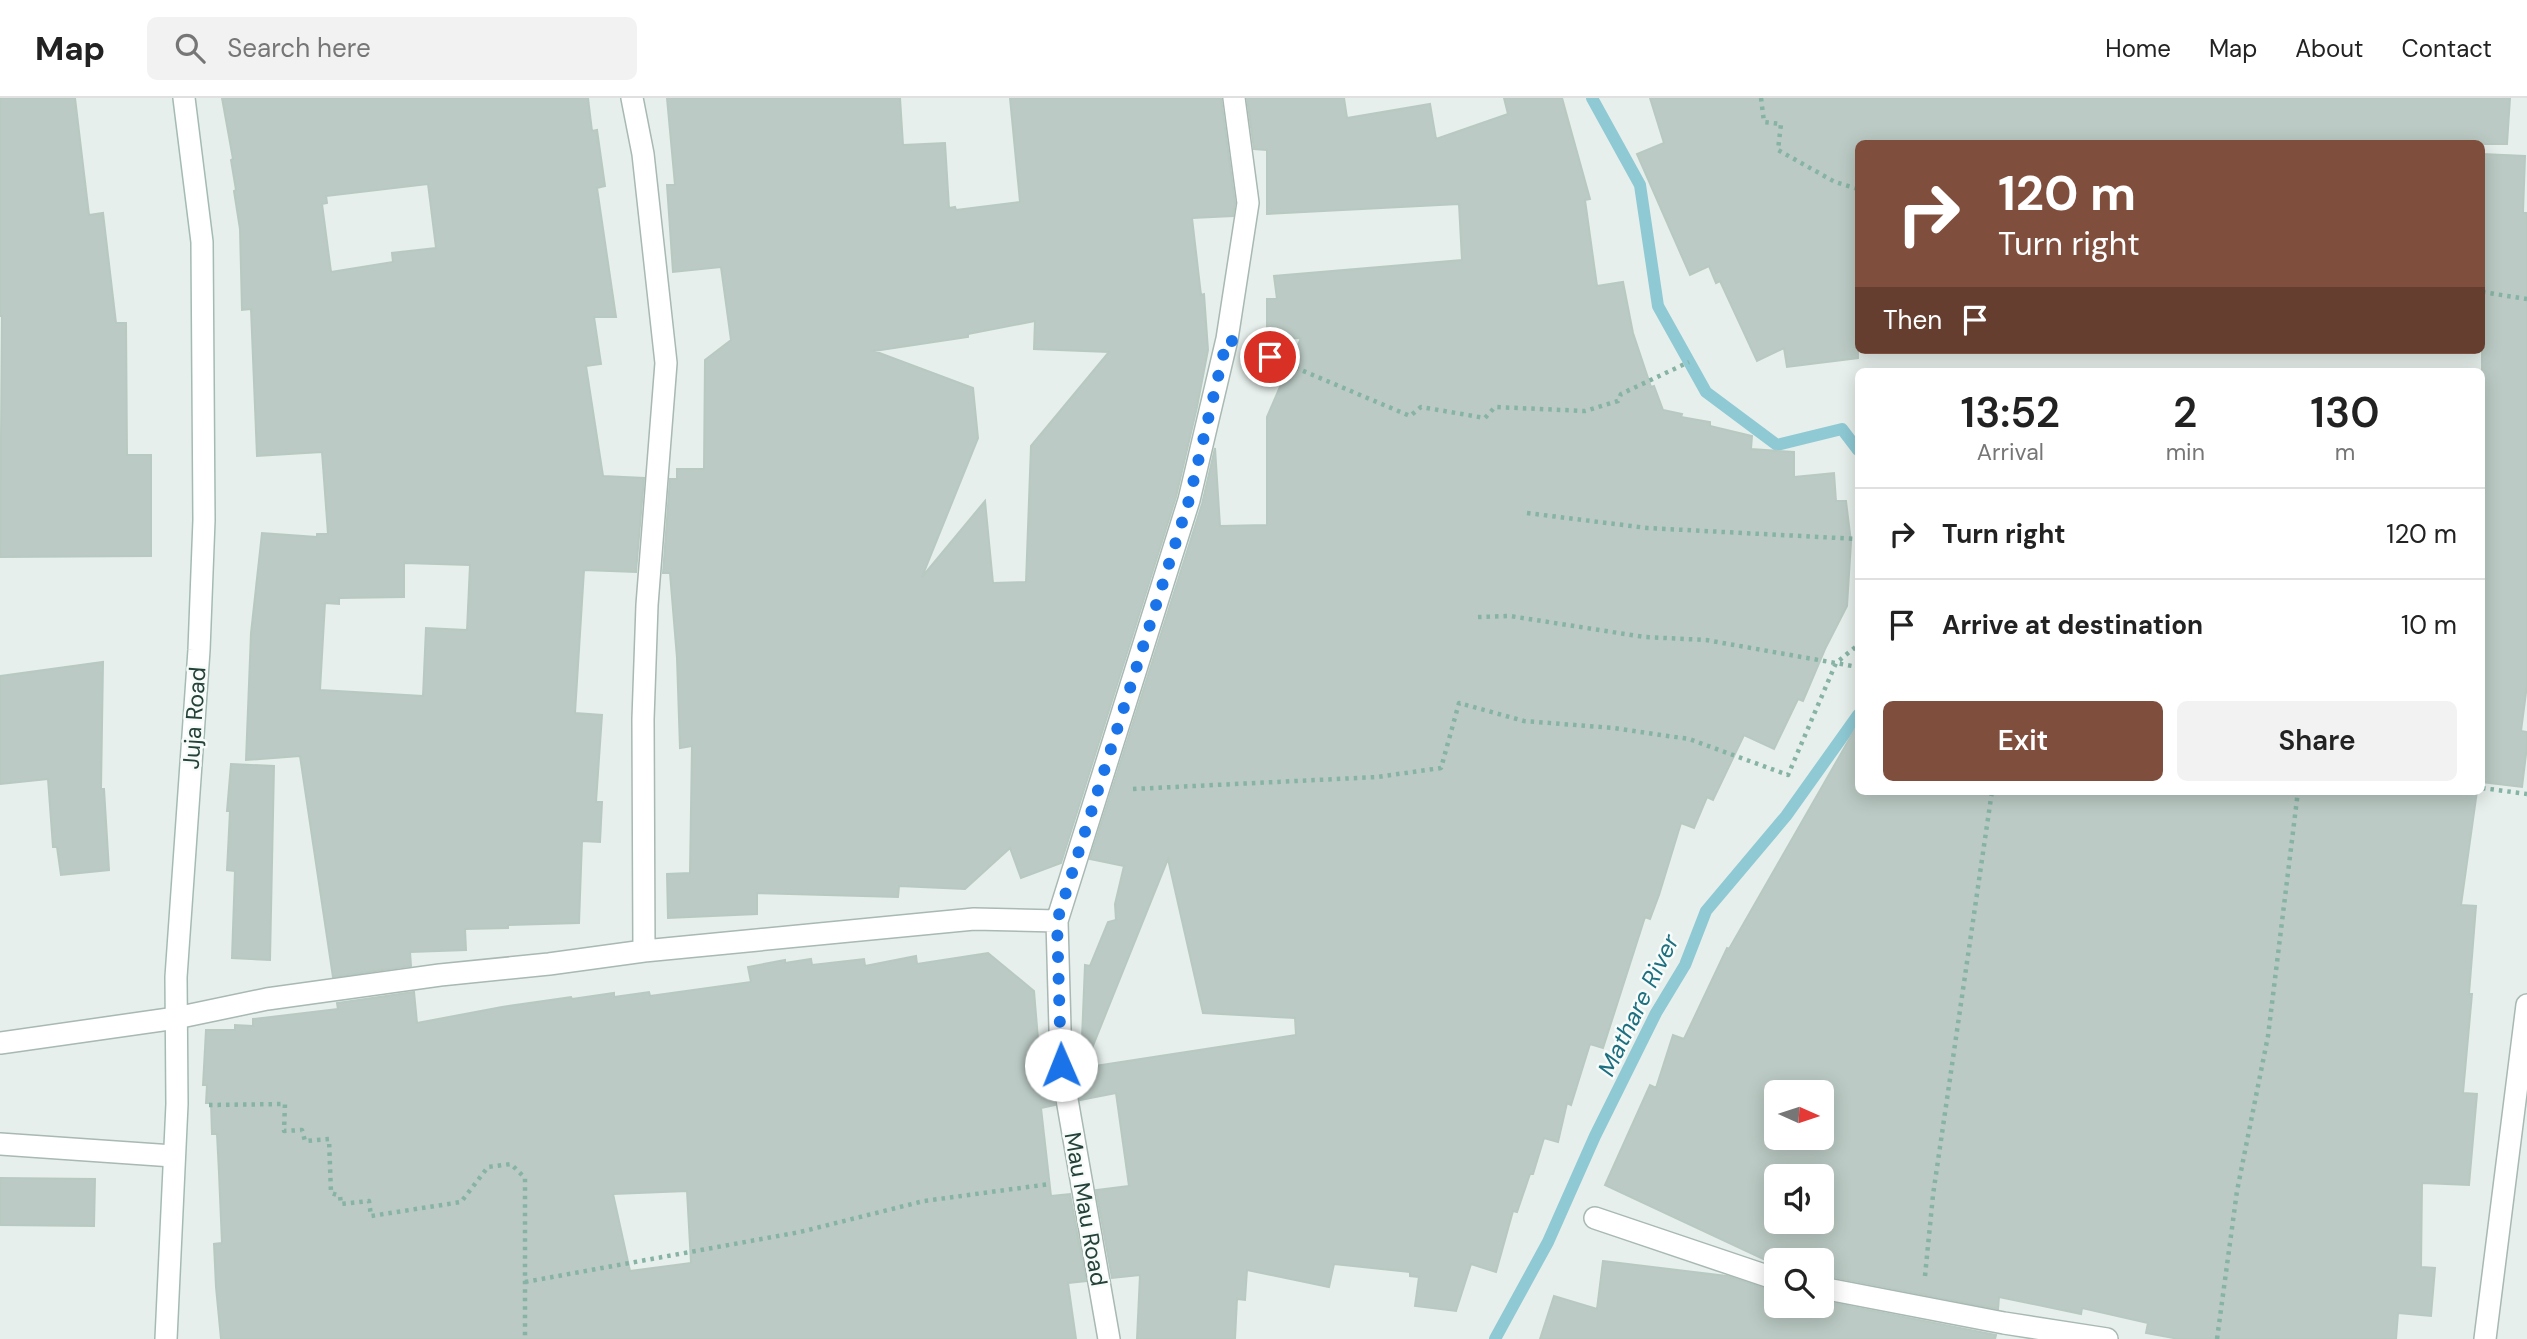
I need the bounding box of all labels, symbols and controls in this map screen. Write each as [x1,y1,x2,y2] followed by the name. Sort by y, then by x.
[147,17,637,80] search box
[35,27,105,70] text: Map
[171,29,209,67] icon: search
[227,31,371,65] text: Search here
[2105,33,2171,64] text: Home
[2209,33,2257,64] text: Map
[2295,33,2364,64] text: About
[2402,33,2492,64] text: Contact
[1998,161,2136,225] text: 120 m
[1883,168,1974,259] icon: right
[1998,223,2140,265] text: Turn right
[1956,301,1994,339] icon: arrive
[1883,303,1942,337] text: Then
[1240,327,1300,387] pin
[1251,338,1289,376] icon: arrive
[1961,385,2060,440] text: 13:52
[2173,385,2197,440] text: 2
[2310,385,2379,440] text: 130
[1977,437,2044,467] text: Arrival
[2166,437,2205,467] text: min
[2335,437,2355,467] text: m
[1883,515,1921,553] icon: right
[1942,517,2066,551] text: Turn right
[2386,517,2457,551] text: 120 m
[1883,606,1921,644] icon: arrive
[1942,608,2203,642] text: Arrive at destination
[2401,608,2457,642] text: 10 m
[175,666,213,770] street label: Juja Road
[1883,701,2163,781] button: Exit
[2177,701,2457,781] button: Share
[1590,928,1686,1081] water label: Mathare River
[1024,1028,1098,1102] position arrow
[1764,1080,1834,1150] north arrow
[1764,1080,1834,1318] map controls
[1058,1130,1114,1288] street label: Mau Mau Road
[1764,1164,1834,1234] button: sound
[1764,1248,1834,1318] button: search

